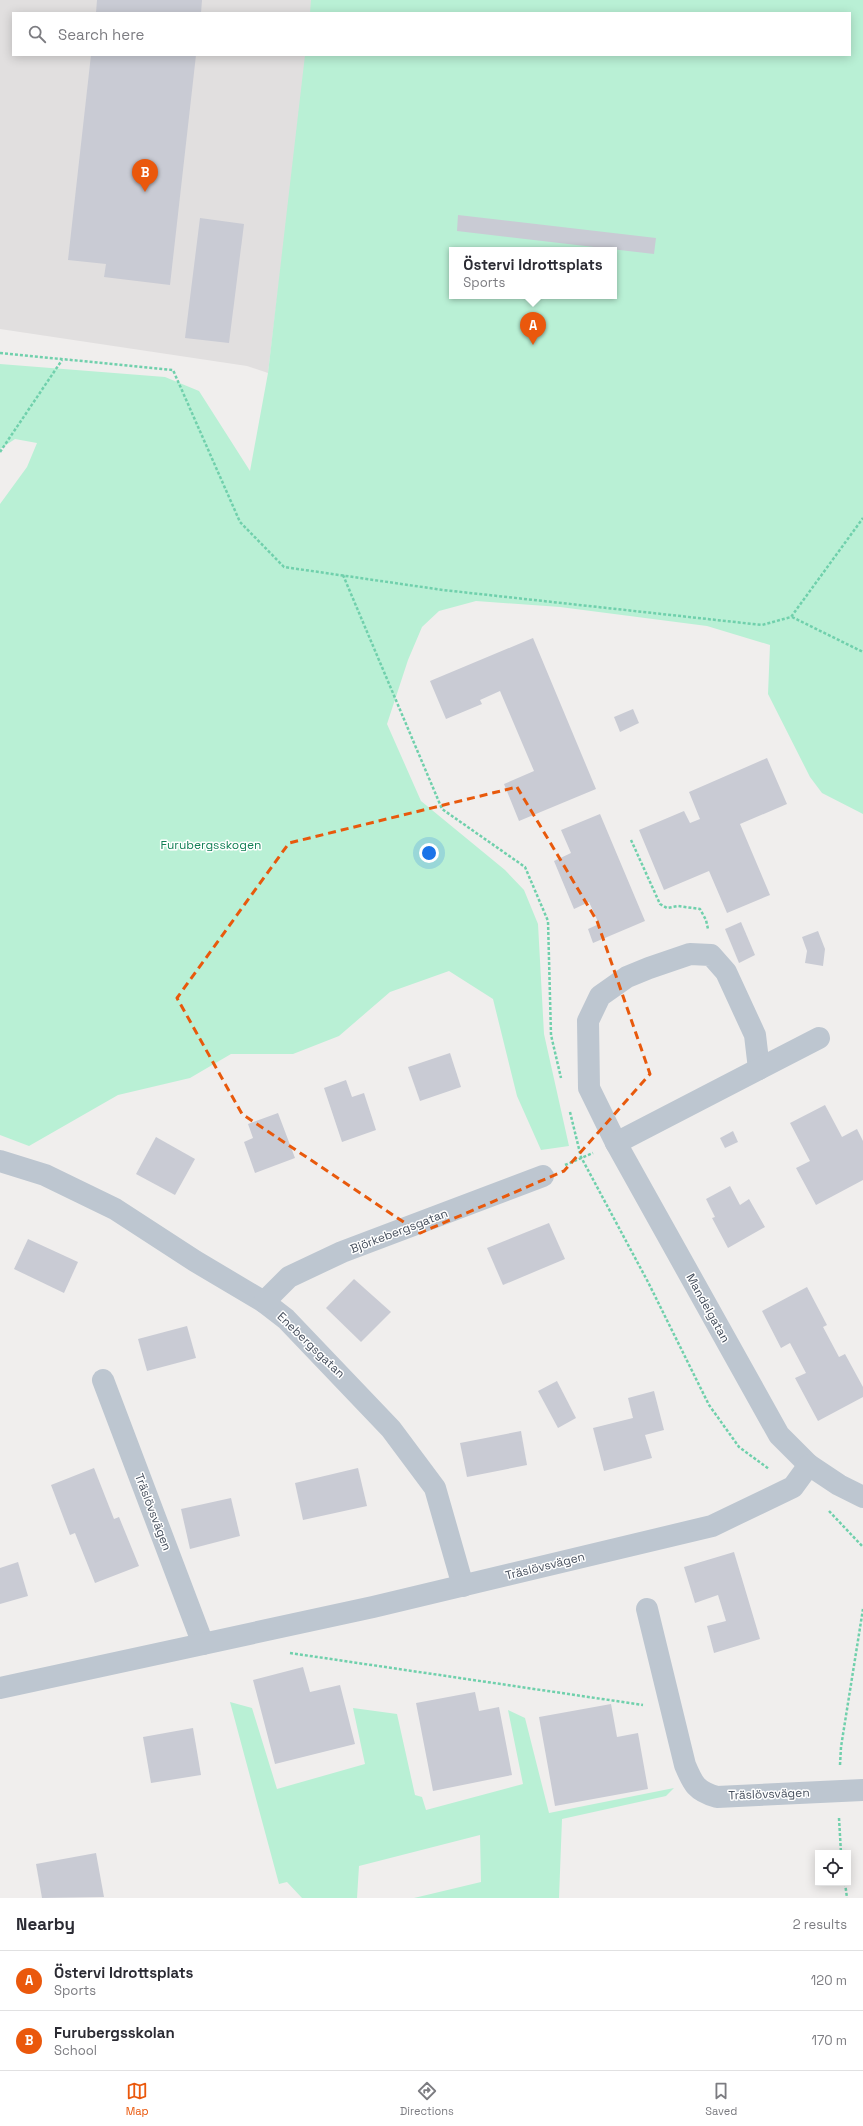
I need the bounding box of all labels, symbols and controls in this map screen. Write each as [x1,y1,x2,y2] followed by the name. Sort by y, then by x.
[12,12,851,56] search box
[26,23,48,45] icon: search
[58,25,144,44] text: Search here
[132,159,158,192] pin: B
[449,247,617,299] popup
[463,255,603,274] text: Östervi Idrottsplats
[463,274,505,291] text: Sports
[520,312,546,345] pin: A
[161,837,261,853] park label: Furubergsskogen
[419,843,439,863] your location
[348,1205,450,1257] street label: Björkebergsgatan
[682,1271,734,1345] street label: Mandelgatan
[274,1309,348,1381] street label: Enebergsgatan
[131,1471,175,1553] street label: Träslövsvägen
[504,1548,586,1584] street label: Träslövsvägen
[728,1785,810,1803] street label: Träslövsvägen
[815,1850,851,1886] map controls
[815,1850,851,1886] button: locate
[16,1913,75,1935] text: Nearby
[793,1916,847,1933] text: 2 results
[54,1963,193,1982] text: Östervi Idrottsplats
[25,1972,33,1989] text: A
[811,1972,847,1989] text: 120 m
[54,1982,96,1999] text: Sports
[54,2023,175,2042] text: Furubergsskolan
[25,2032,33,2049] text: B
[811,2032,847,2049] text: 170 m
[54,2042,97,2059] text: School
[126,2080,149,2118] tab: Map
[400,2080,454,2118] tab: Directions
[705,2080,737,2118] tab: Saved

